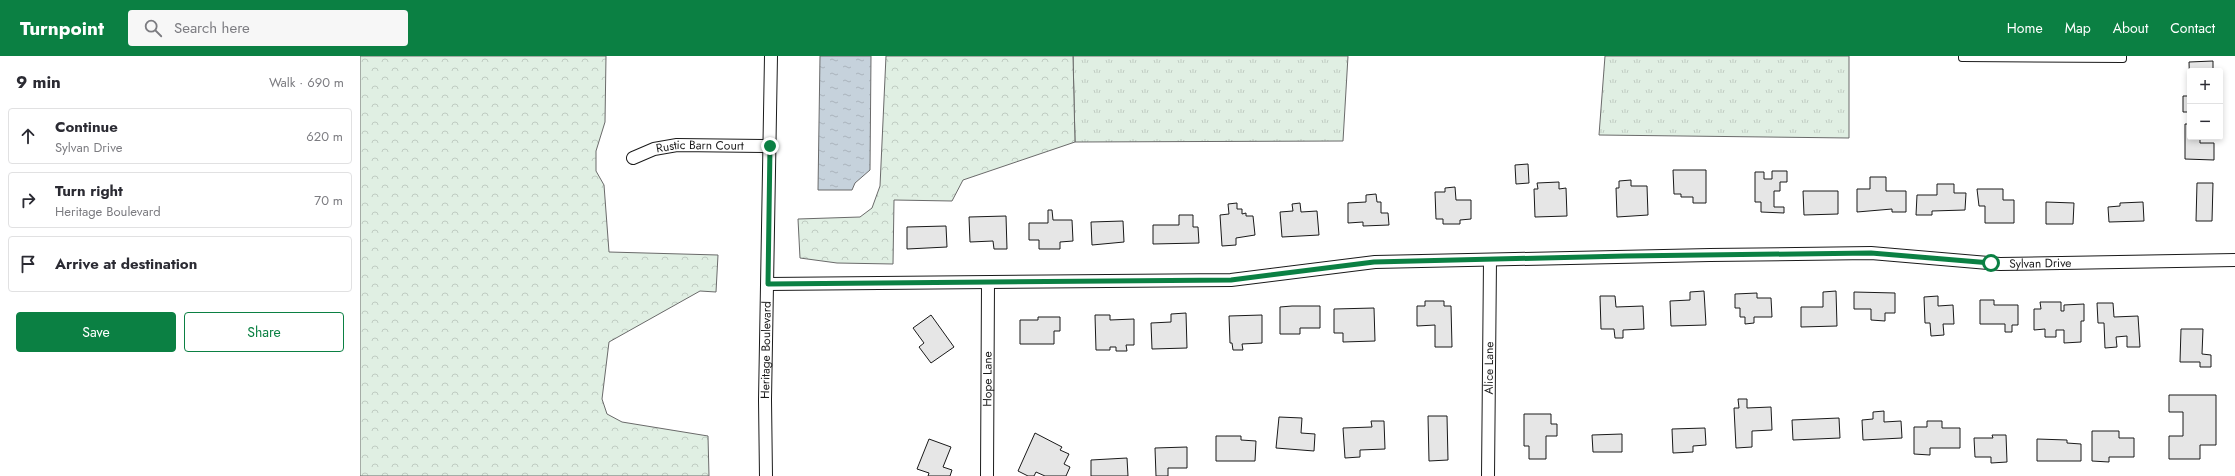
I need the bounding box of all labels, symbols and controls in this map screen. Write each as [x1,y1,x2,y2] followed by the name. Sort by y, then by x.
[128,10,408,46] search box
[20,15,104,42] text: Turnpoint
[142,17,164,39] icon: search
[174,17,250,39] text: Search here
[2007,18,2043,38] text: Home
[2065,18,2091,38] text: Map
[2113,18,2148,38] text: About
[2170,18,2215,38] text: Contact
[2187,68,2223,140] map controls
[2187,68,2223,104] button: +
[16,70,61,94] text: 9 min
[269,73,344,92] text: Walk · 690 m
[2187,104,2223,140] button: −
[55,116,118,138] text: Continue
[17,125,39,147] icon: ahead
[306,127,343,146] text: 620 m
[655,136,744,157] street label: Rustic Barn Court
[761,137,779,155] route end
[55,138,122,157] text: Sylvan Drive
[55,180,123,202] text: Turn right
[17,189,39,211] icon: right
[314,191,343,210] text: 70 m
[55,202,161,221] text: Heritage Boulevard
[17,253,39,275] icon: arrive
[55,253,197,275] text: Arrive at destination
[1982,254,2000,272] route start
[2009,254,2072,273] street label: Sylvan Drive
[756,301,776,399] street label: Heritage Boulevard
[16,312,176,352] button: Save
[184,312,344,352] button: Share
[1480,341,1498,395] street label: Alice Lane
[978,351,997,407] street label: Hope Lane

